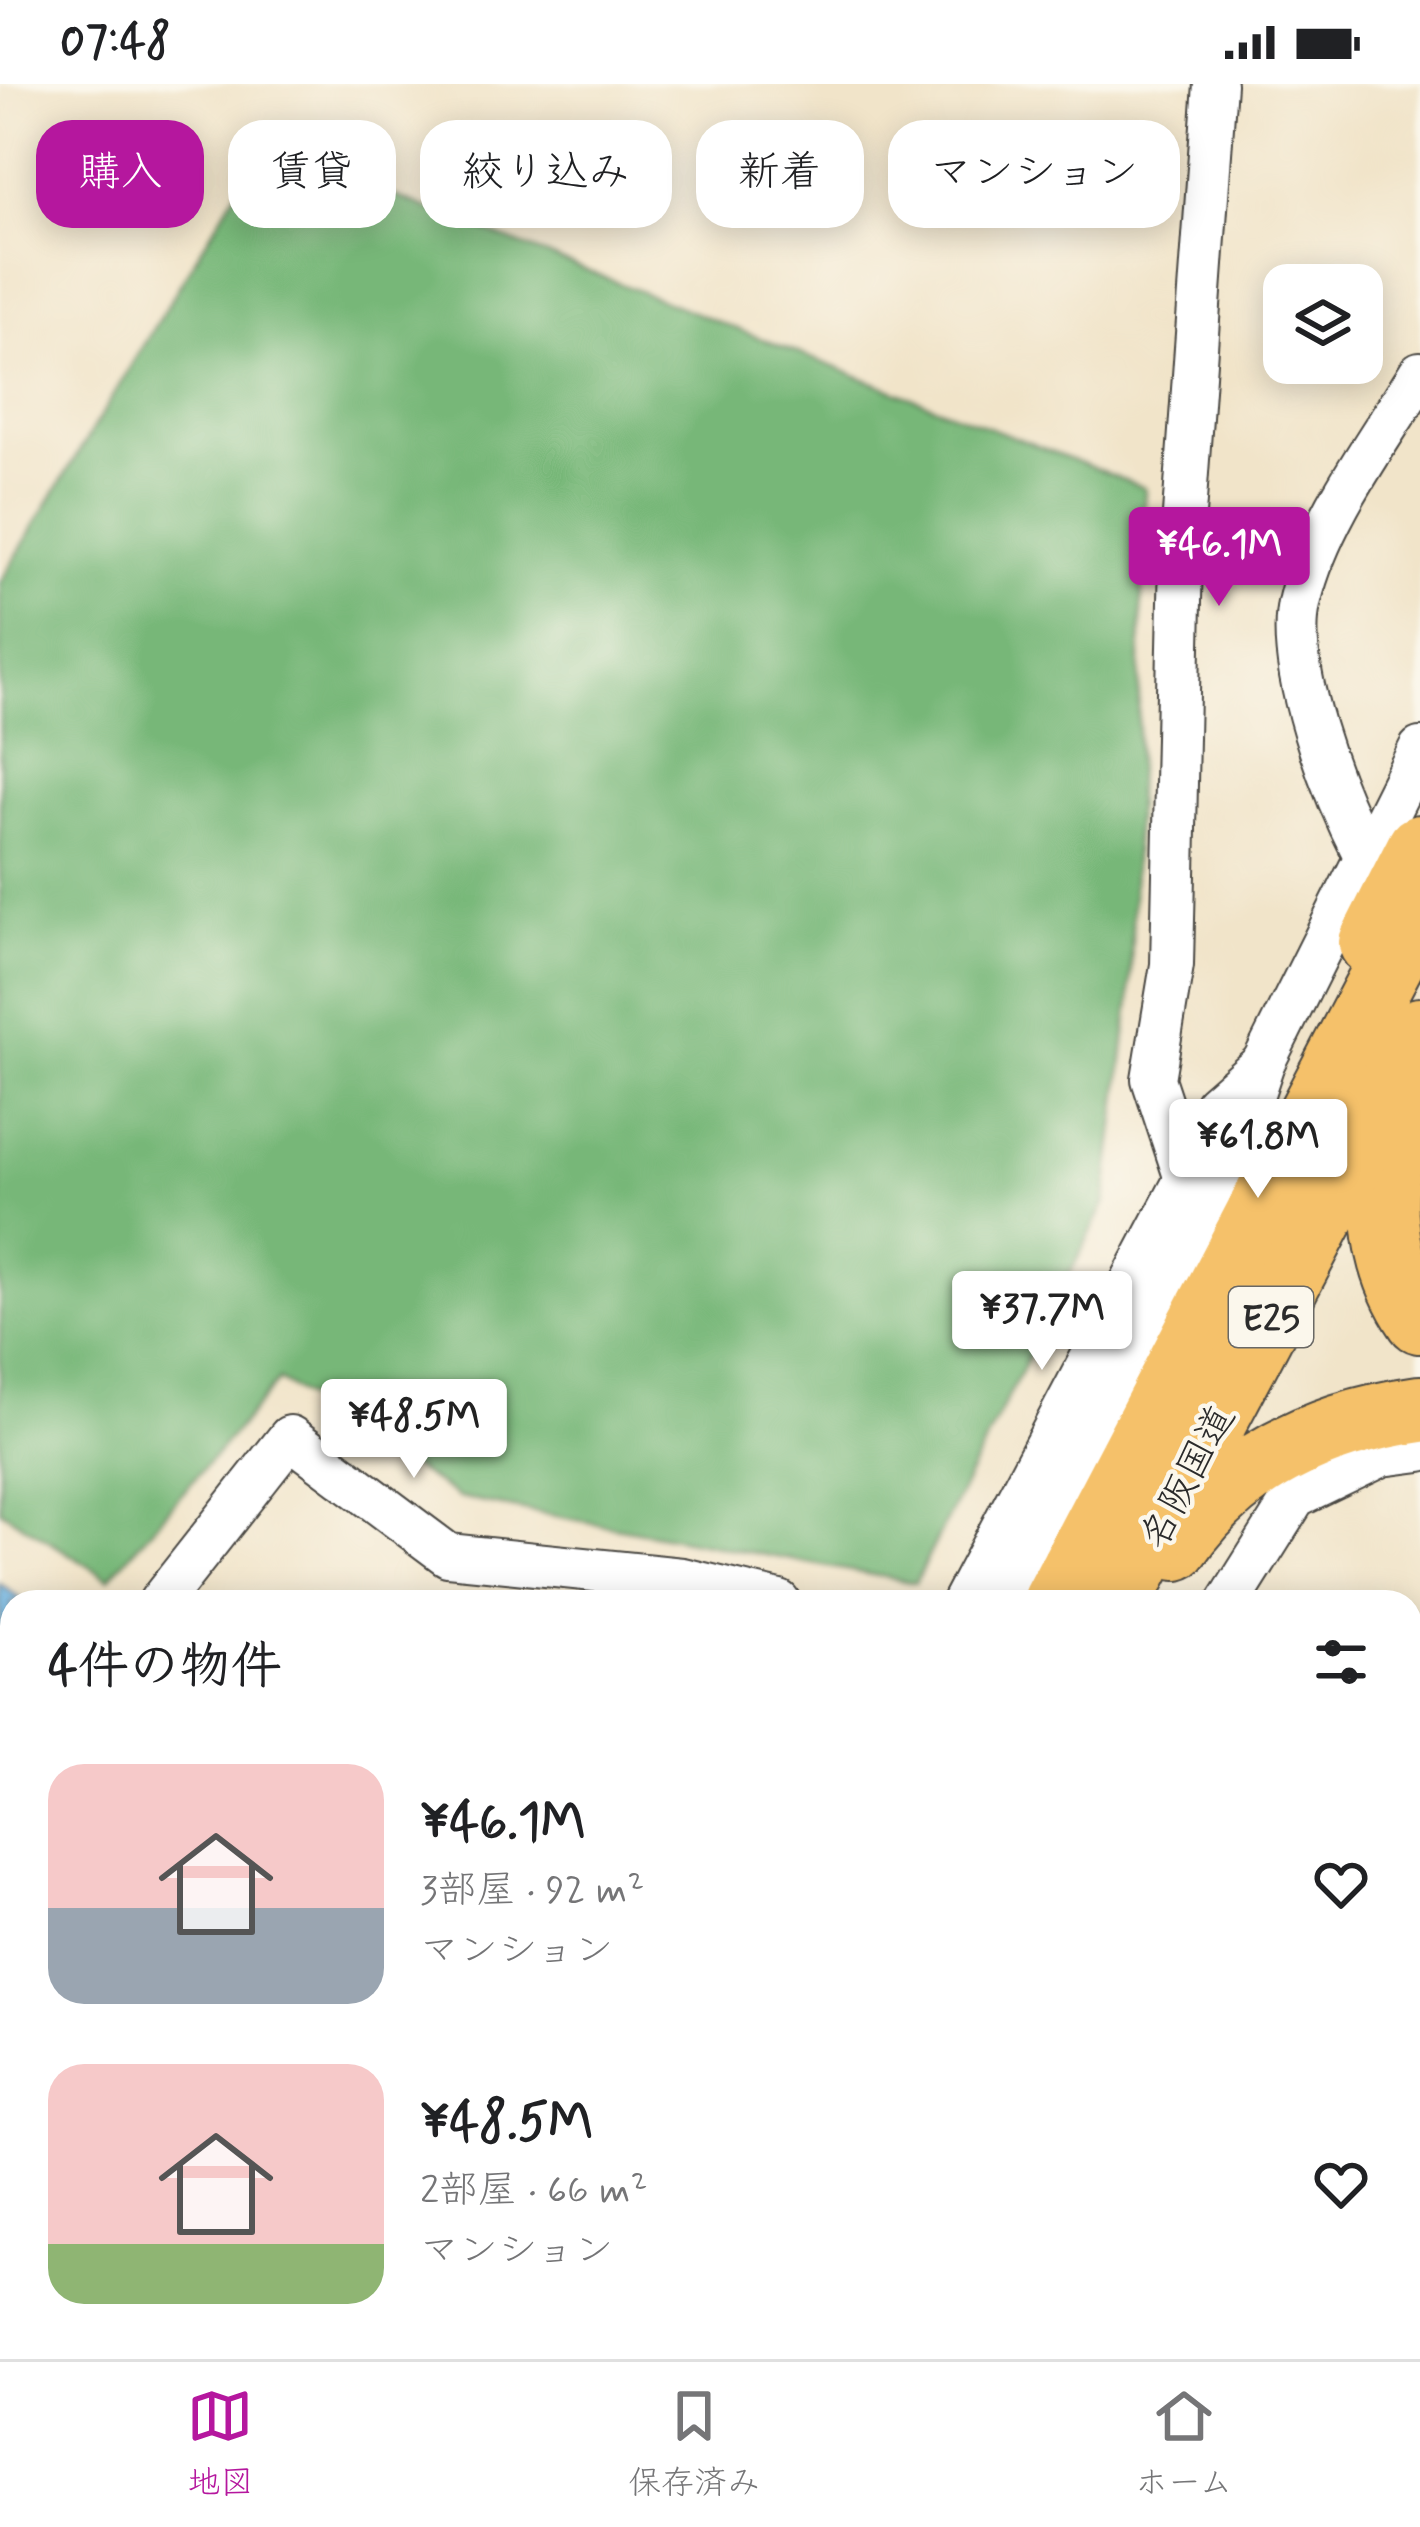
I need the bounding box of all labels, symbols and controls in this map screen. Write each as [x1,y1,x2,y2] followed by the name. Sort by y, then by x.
[60,13,171,72] text: 07:48
[36,120,204,228] chip: 購入
[228,120,396,228] chip: 賃貸
[420,120,672,228] chip: 絞り込み
[696,120,864,228] chip: 新着
[888,120,1180,228] chip: マンション
[1263,264,1383,384] map controls
[1263,264,1383,384] button: layers
[1121,507,1317,609] pin: ¥46.1M
[1156,520,1282,571] text: ¥46.1M
[1160,1099,1356,1201] pin: ¥61.8M
[1196,1112,1320,1163] text: ¥61.8M
[944,1271,1140,1373] pin: ¥37.7M
[979,1284,1105,1335] text: ¥37.7M
[1229,1287,1313,1347] road number: E25
[316,1379,512,1481] pin: ¥48.5M
[348,1392,480,1443] text: ¥48.5M
[1130,1397,1248,1558] street label: 名阪国道
[1308,1629,1374,1695] icon: filters
[48,1635,282,1701] text: 4件の物件
[420,1791,585,1857] text: ¥46.1M
[144,1812,288,1956] icon: home
[1308,1851,1374,1917] icon: heart
[420,1866,644,1917] text: 3部屋 · 92 m²
[420,1926,613,1977] text: マンション
[420,2091,593,2157] text: ¥48.5M
[144,2112,288,2256] icon: home
[1308,2151,1374,2217] icon: heart
[420,2166,648,2217] text: 2部屋 · 66 m²
[420,2226,613,2277] text: マンション
[187,2383,253,2506] tab: 地図
[628,2383,760,2506] tab: 保存済み
[1135,2383,1233,2506] tab: ホーム

